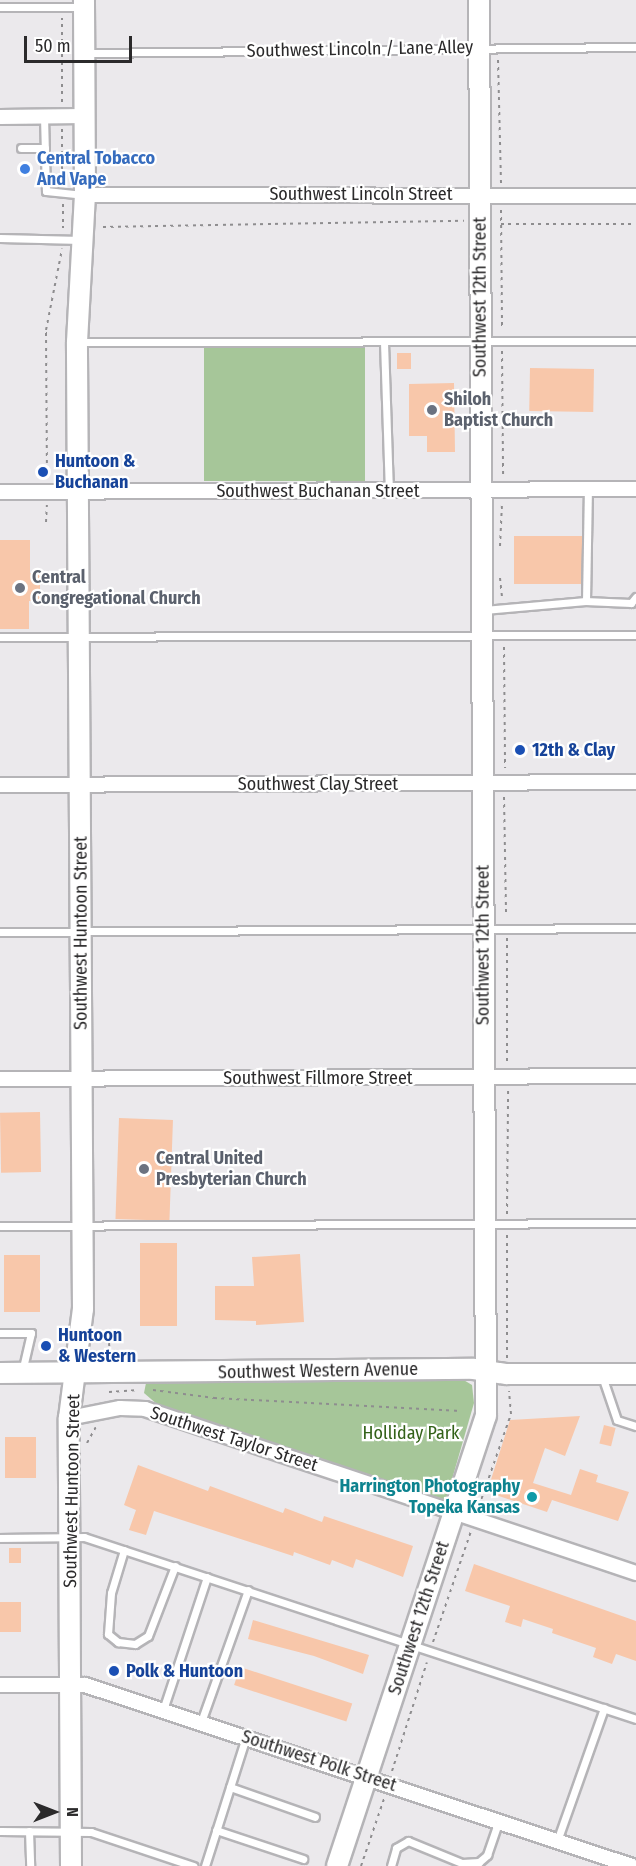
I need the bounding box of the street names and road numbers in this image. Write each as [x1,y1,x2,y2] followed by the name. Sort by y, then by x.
[247,36,473,62] street label: Southwest Lincoln / Lane Alley
[269,183,453,205] street label: Southwest Lincoln Street
[469,217,491,377] street label: Southwest 12th Street
[216,480,420,502] street label: Southwest Buchanan Street
[238,773,398,795] street label: Southwest Clay Street
[70,836,92,1030] street label: Southwest Huntoon Street
[472,865,494,1025] street label: Southwest 12th Street
[223,1067,413,1089] street label: Southwest Fillmore Street
[218,1358,418,1384] street label: Southwest Western Avenue
[60,1394,84,1588] street label: Southwest Huntoon Street
[148,1402,320,1476] street label: Southwest Taylor Street
[384,1538,454,1698] street label: Southwest 12th Street
[239,1726,399,1796] street label: Southwest Polk Street

